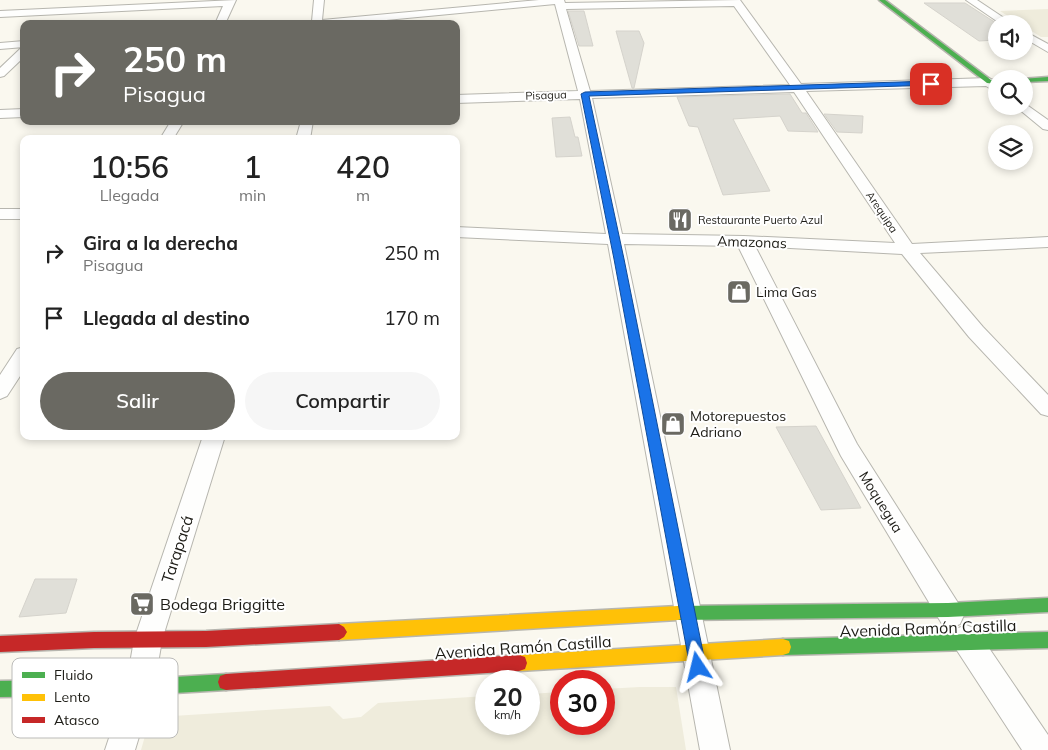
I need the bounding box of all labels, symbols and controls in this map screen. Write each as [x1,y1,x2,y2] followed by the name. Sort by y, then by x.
[988,15,1033,170] map controls
[988,15,1033,60] button: sound
[123,37,227,81] text: 250 m
[40,40,105,105] icon: right
[910,63,952,105] pin
[917,70,945,98] icon: arrive
[988,70,1033,115] button: search
[123,80,206,108] text: Pisagua
[525,87,567,103] street label: Pisagua
[988,125,1033,170] button: layers
[90,148,169,186] text: 10:56
[244,148,262,186] text: 1
[336,148,390,186] text: 420
[100,185,159,205] text: Llegada
[239,185,266,205] text: min
[356,185,370,205] text: m
[863,189,901,235] street label: Arequipa
[667,207,693,233] restaurant icon: Restaurante Puerto Azul
[698,213,823,227] place label: Restaurante Puerto Azul
[83,231,238,255] text: Gira a la derecha
[717,232,787,252] street label: Amazonas
[40,239,68,267] icon: right
[384,241,440,265] text: 250 m
[83,255,143,275] text: Pisagua
[726,279,752,305] shop icon: Lima Gas
[756,283,817,301] place label: Lima Gas
[40,304,68,332] icon: arrive
[83,306,250,330] text: Llegada al destino
[384,306,440,330] text: 170 m
[40,372,235,430] button: Salir
[245,372,440,430] button: Compartir
[690,407,786,441] place label: Motorepuestos Adriano
[660,411,686,437] shop icon: Motorepuestos Adriano
[855,468,907,536] street label: Moquegua
[157,513,197,585] street label: Tarapacá
[129,591,155,617] supermarket icon: Bodega Briggitte
[160,594,285,614] place label: Bodega Briggitte
[839,615,1017,641] street label: Avenida Ramón Castilla
[434,631,612,663] street label: Avenida Ramón Castilla
[671,640,723,692] position arrow
[12,658,178,738] legend
[54,666,93,684] text: Fluido
[550,670,615,735] speed limit sign: 30
[492,681,523,712] text: 20
[54,688,90,706] text: Lento
[494,707,521,722] text: km/h
[54,711,99,729] text: Atasco

